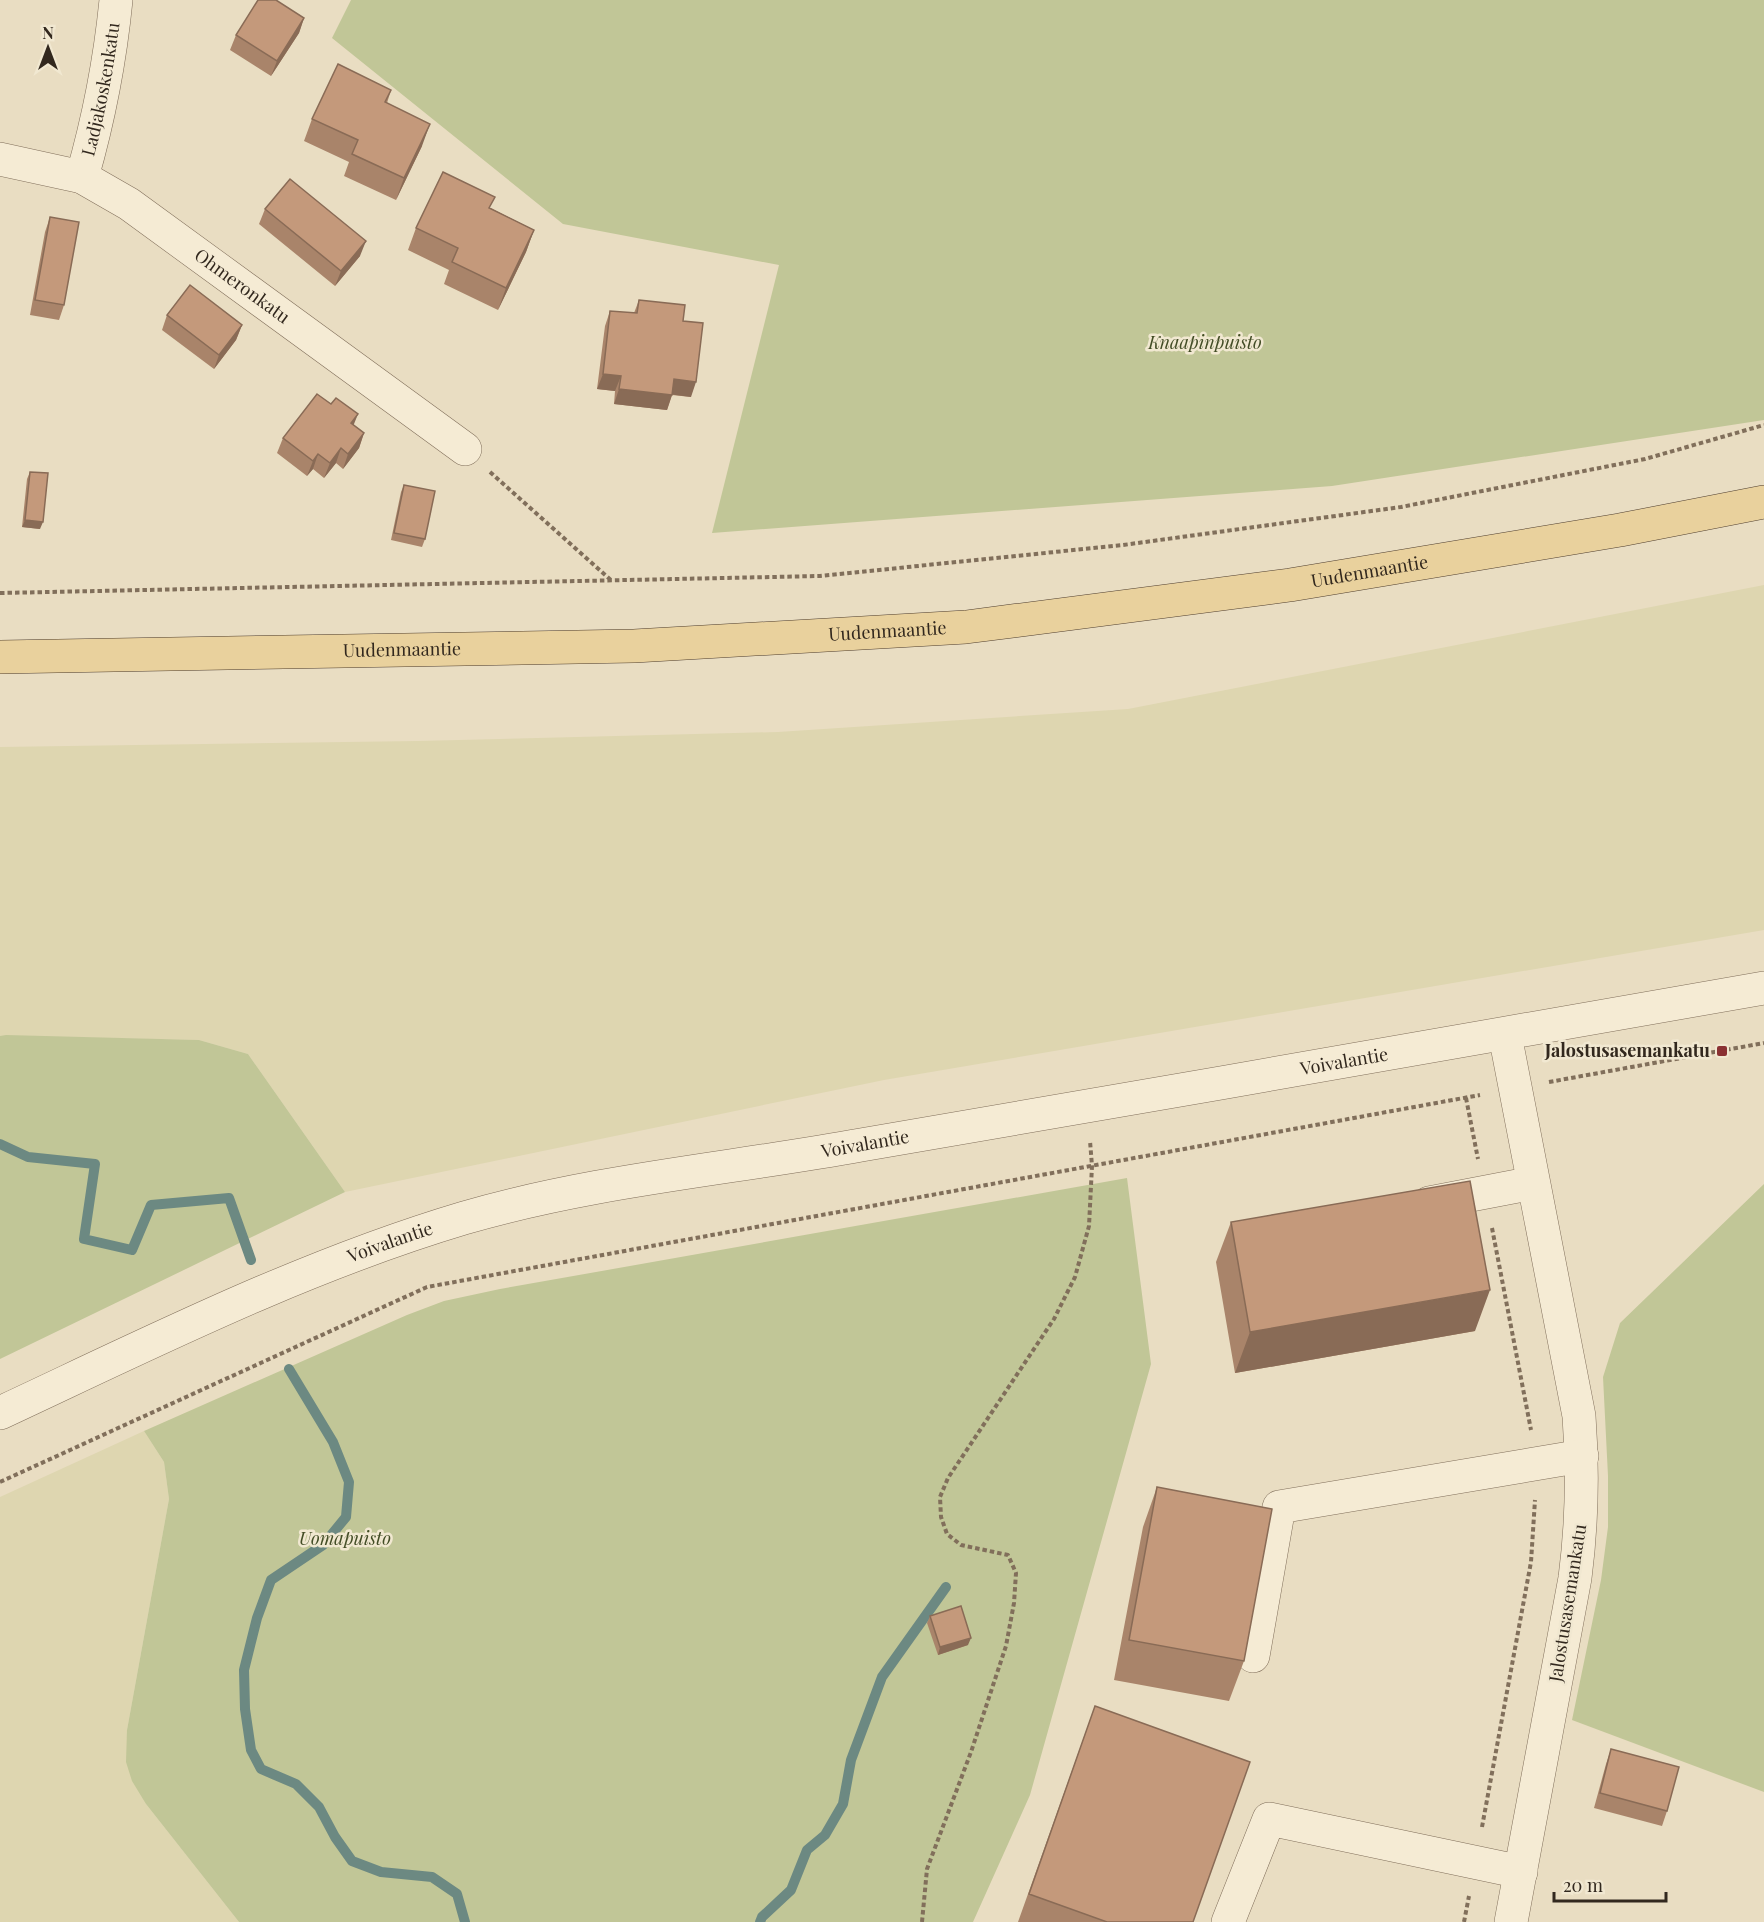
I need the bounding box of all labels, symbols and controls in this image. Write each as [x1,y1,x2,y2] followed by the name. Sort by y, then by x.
[18,18,78,78] north arrow
[75,20,125,158] street label: Ladjakoskenkatu
[42,22,54,43] text: N
[190,243,296,329] street label: Ohmeronkatu
[1147,330,1262,354] park label: Knaapinpuisto
[1309,549,1430,592] street label: Uudenmaantie
[828,615,947,646] street label: Uudenmaantie
[343,636,461,662] street label: Uudenmaantie
[1544,1038,1710,1062] place label: Jalostusasemankatu
[1297,1042,1390,1080] street label: Voivalantie
[1715,1044,1729,1058] marker: Jalostusasemankatu
[818,1124,911,1163] street label: Voivalantie
[343,1216,435,1268] street label: Voivalantie
[1543,1522,1591,1684] street label: Jalostusasemankatu
[299,1526,391,1550] park label: Uomapuisto
[1554,1865,1666,1903] scale bar
[1563,1873,1603,1897] text: 20 m

